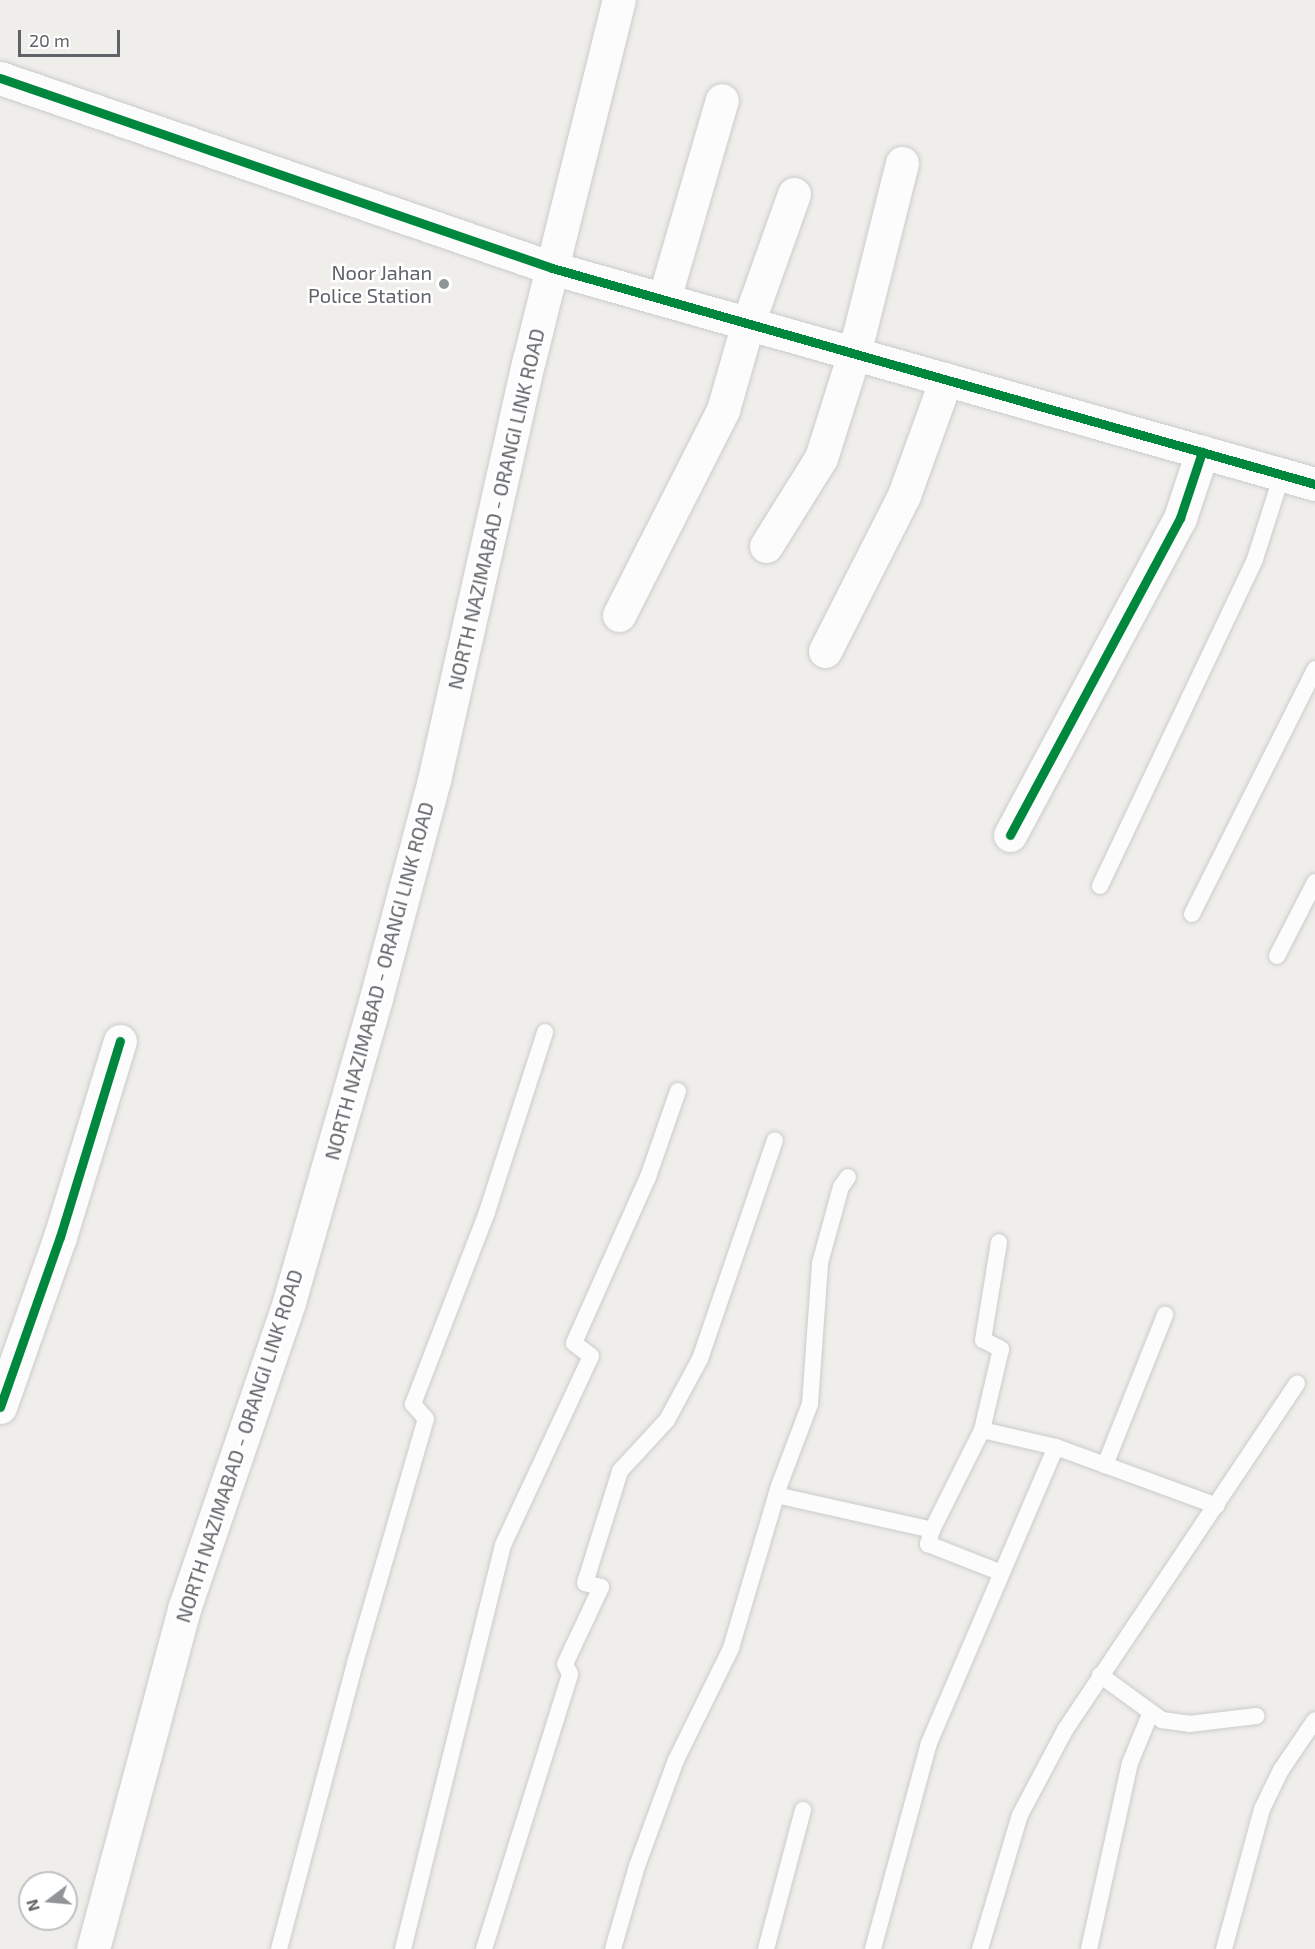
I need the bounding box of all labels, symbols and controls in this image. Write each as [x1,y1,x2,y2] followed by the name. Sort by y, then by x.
[21,18,123,56] scale bar
[29,29,70,51] text: 20 m
[308,260,432,307] place label: Noor Jahan Police Station
[437,277,451,291] marker: Noor Jahan Police Station
[443,326,549,692] street label: NORTH NAZIMABAD - ORANGI LINK ROAD
[320,799,438,1163] street label: NORTH NAZIMABAD - ORANGI LINK ROAD
[170,1266,308,1626] street label: NORTH NAZIMABAD - ORANGI LINK ROAD
[18,1871,78,1931] north arrow
[21,1897,43,1914] text: N

